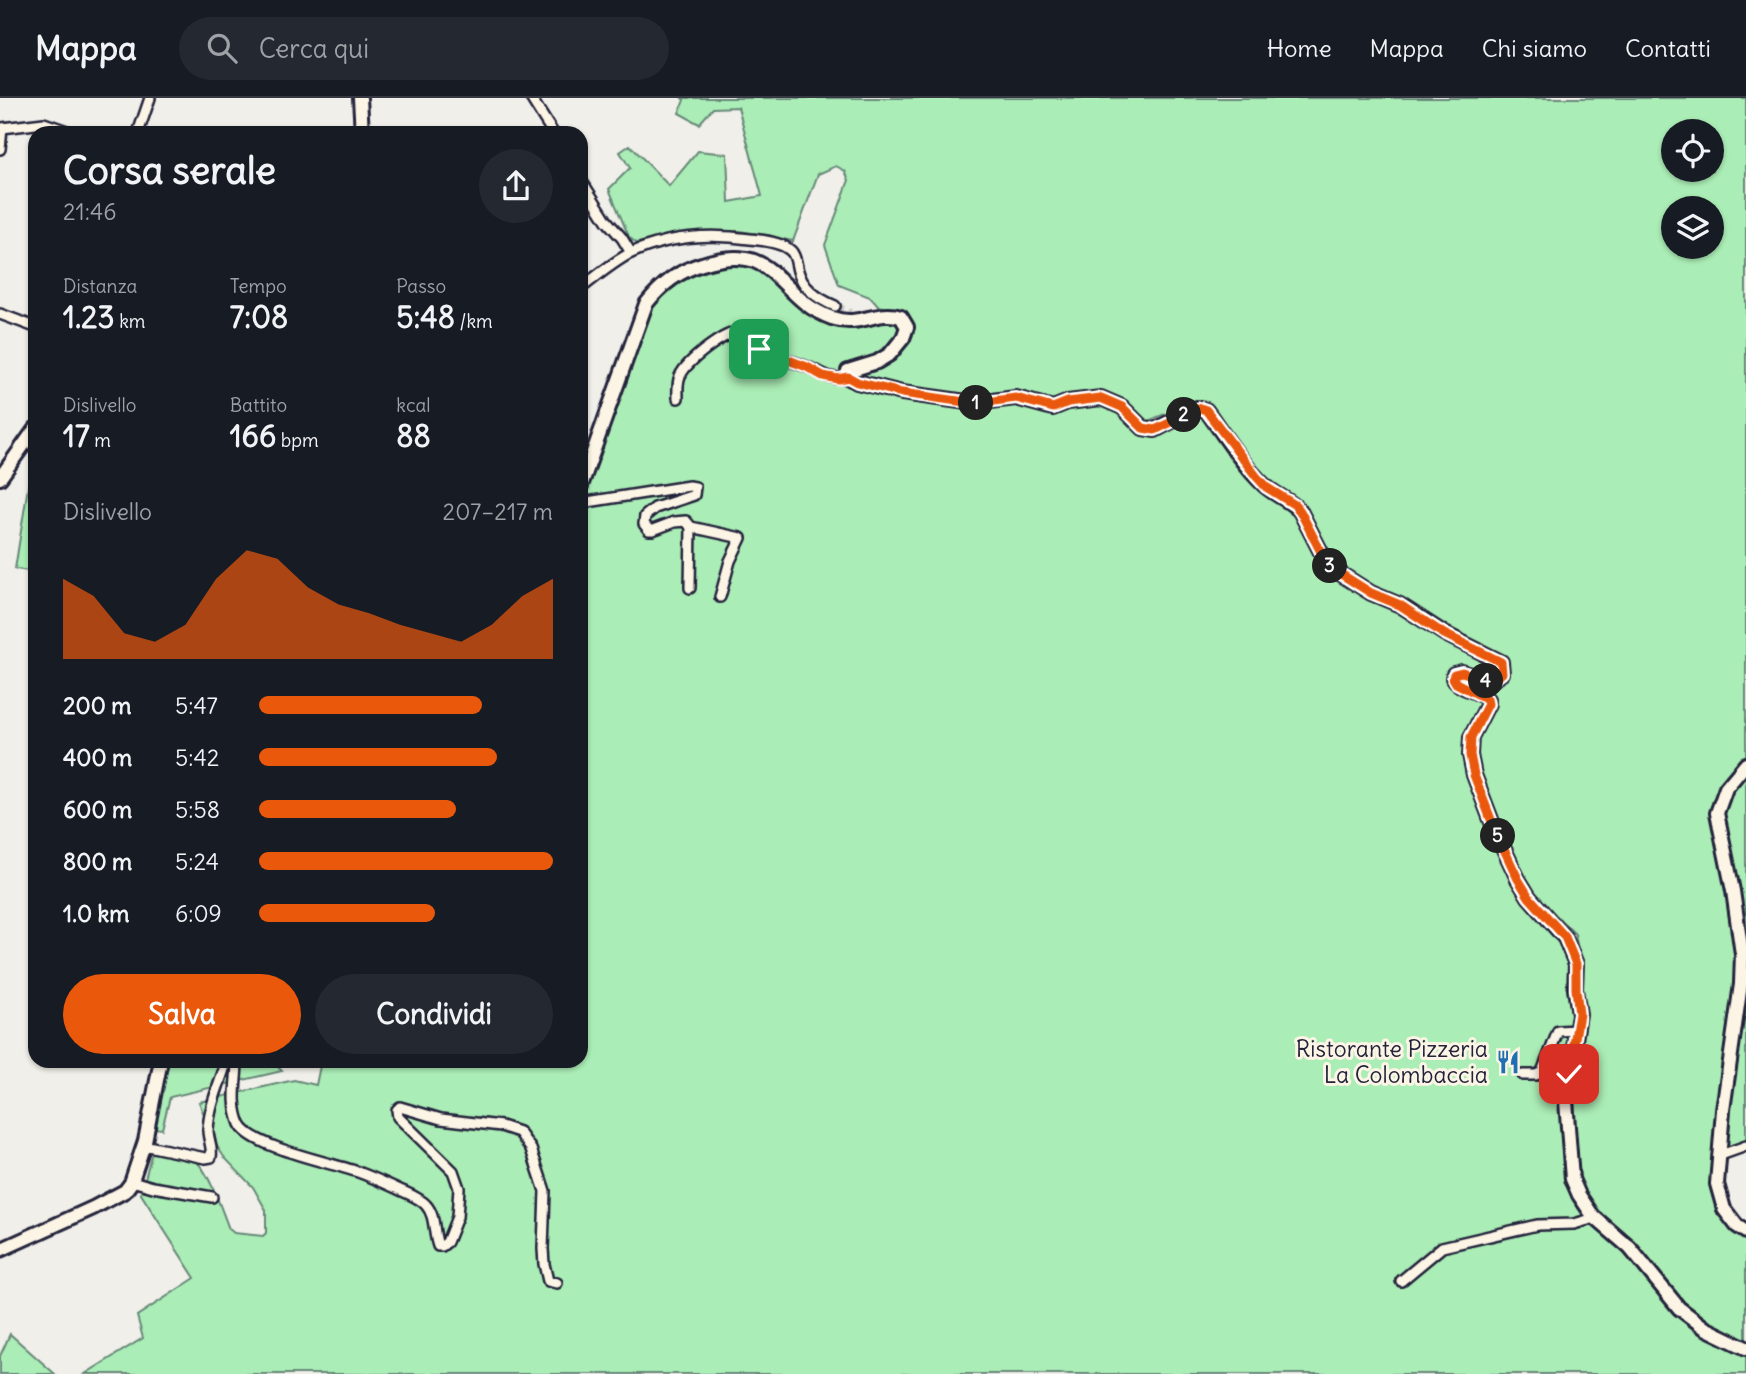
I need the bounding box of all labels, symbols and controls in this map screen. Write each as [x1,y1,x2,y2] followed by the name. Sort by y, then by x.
[179,17,669,80] search box
[35,27,137,69] text: Mappa
[203,29,241,67] icon: search
[259,32,369,65] text: Cerca qui
[1267,33,1332,63] text: Home
[1370,33,1444,63] text: Mappa
[1482,33,1587,63] text: Chi siamo
[1625,33,1711,63] text: Contatti
[1661,119,1724,259] map controls
[1661,119,1724,182] button: locate
[63,147,276,194] text: Corsa serale
[479,149,553,223] button: share
[1661,196,1724,259] button: layers
[63,197,117,226] text: 21:46
[63,274,137,298] text: Distanza
[230,274,287,298] text: Tempo
[396,274,446,298] text: Passo
[63,298,115,336] text: 1.23
[230,298,288,336] text: 7:08
[396,298,455,336] text: 5:48
[115,309,146,333] text: km
[455,309,493,333] text: /km
[729,319,789,379] pin
[740,330,778,368] icon: arrive
[958,386,993,420] pin: 1
[972,390,979,414] text: 1
[63,393,137,417] text: Dislivello
[230,393,287,417] text: Battito
[396,393,431,417] text: kcal
[1166,398,1202,432] pin: 2
[1178,402,1189,426] text: 2
[63,417,90,455] text: 17
[230,417,276,455] text: 166
[396,417,431,455] text: 88
[90,428,111,452] text: m
[276,428,319,452] text: bpm
[63,497,152,526] text: Dislivello
[443,497,553,526] text: 207–217 m
[1312,548,1348,584] pin: 3
[1324,553,1335,577] text: 3
[1468,664,1504,698] pin: 4
[1480,668,1491,692] text: 4
[63,691,132,720] text: 200 m
[175,691,218,720] text: 5:47
[63,743,132,772] text: 400 m
[175,743,219,772] text: 5:42
[63,795,132,824] text: 600 m
[175,795,220,824] text: 5:58
[1480,818,1516,854] pin: 5
[1492,823,1503,847] text: 5
[63,847,132,876] text: 800 m
[175,847,219,876] text: 5:24
[63,899,129,928] text: 1.0 km
[175,899,222,928] text: 6:09
[63,974,301,1054] button: Salva
[315,974,553,1054] button: Condividi
[1296,1034,1488,1089] place label: Ristorante Pizzeria La Colombaccia
[1539,1044,1599,1104] pin
[1494,1048,1522,1076] restaurant icon: Ristorante Pizzeria La Colombaccia
[1550,1055,1588,1093] icon: check

